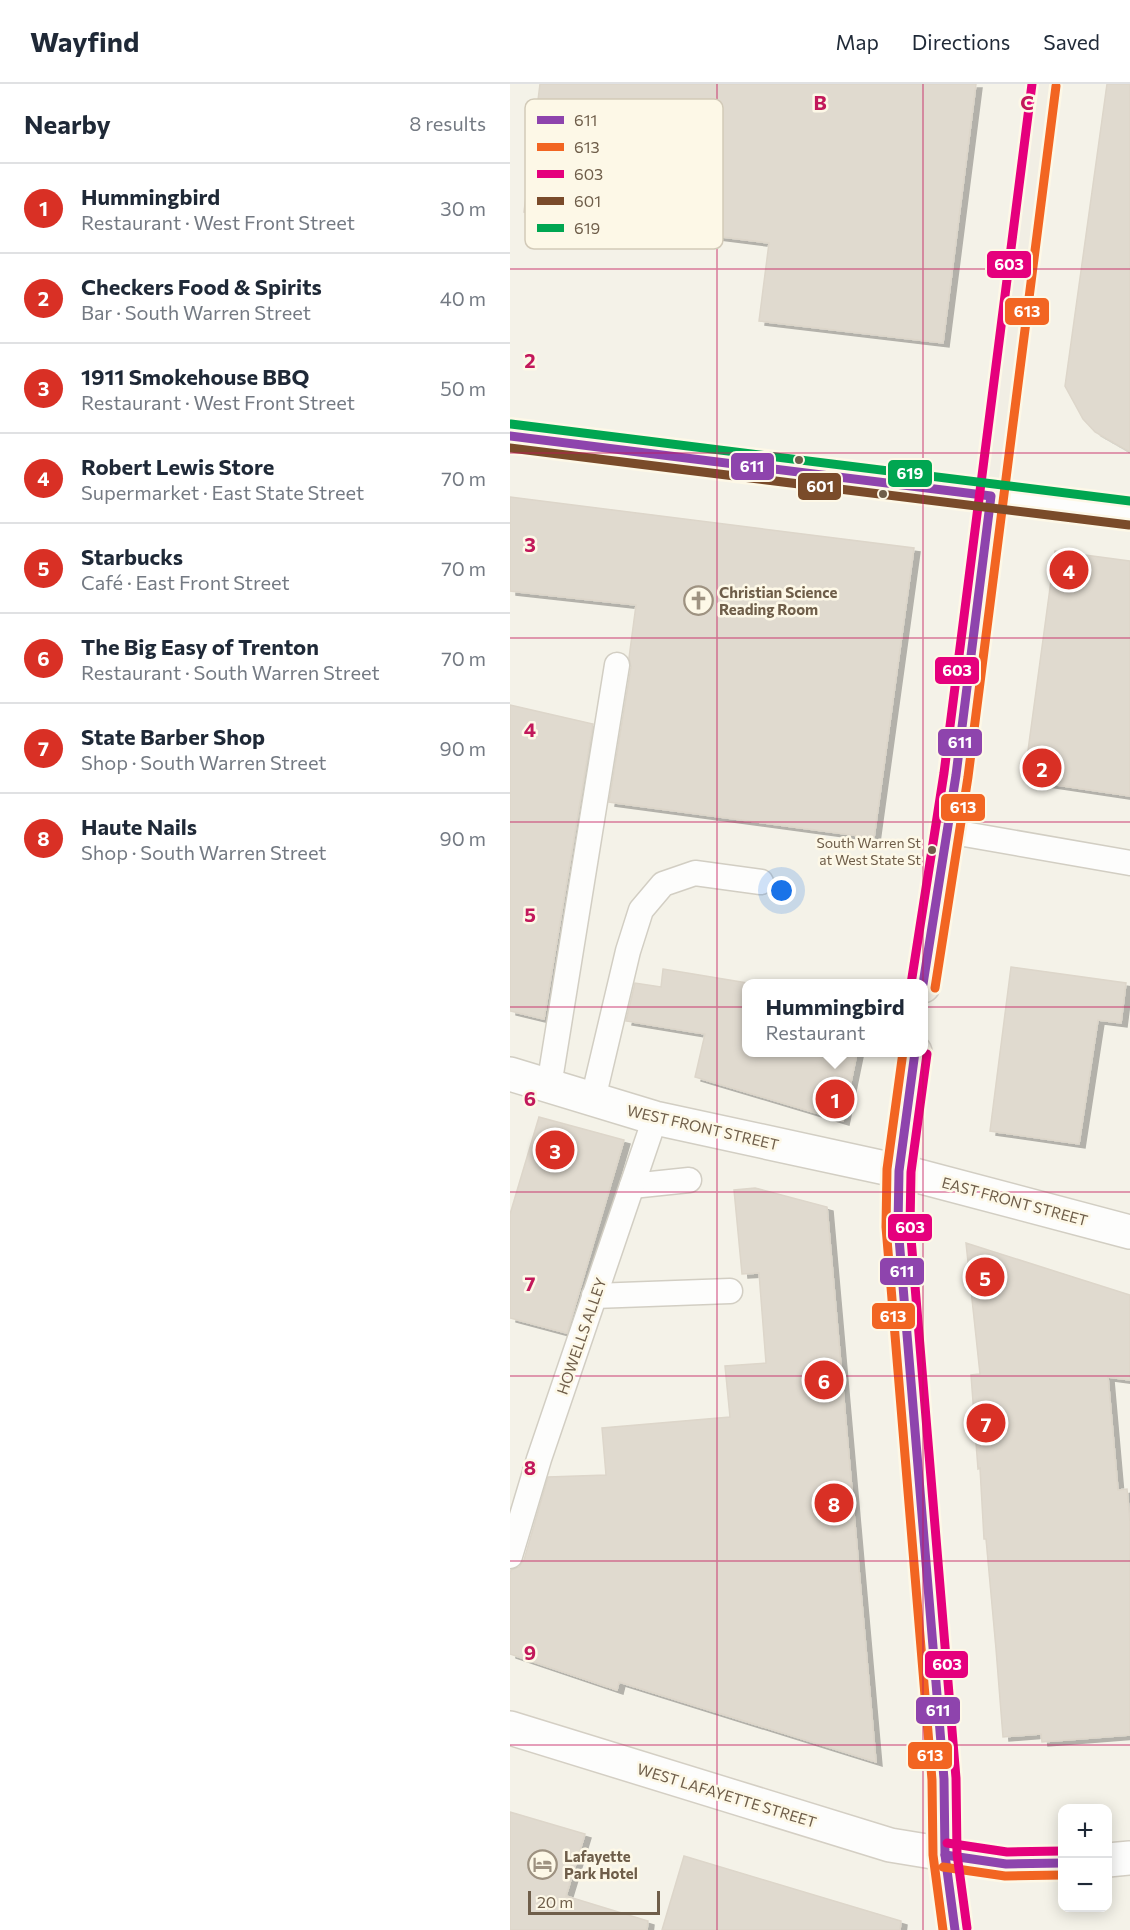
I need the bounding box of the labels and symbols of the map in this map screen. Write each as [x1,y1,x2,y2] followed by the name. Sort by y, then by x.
[813,90,827,114] text: B
[1020,90,1034,114] text: C
[525,99,723,249] legend
[574,110,597,129] text: 611
[574,137,600,156] text: 613
[574,164,603,183] text: 603
[574,191,601,210] text: 601
[574,218,600,237] text: 619
[986,250,1032,279] line badge: 603
[994,254,1024,273] text: 603
[1004,297,1050,326] line badge: 613
[1014,301,1040,320] text: 613
[524,348,536,372] text: 2
[730,452,775,481] line badge: 611
[793,454,805,466] unlabelled marker
[740,456,764,475] text: 611
[887,459,933,488] line badge: 619
[897,463,924,482] text: 619
[797,472,842,501] line badge: 601
[806,476,834,495] text: 601
[877,488,889,500] unlabelled marker
[524,532,536,556] text: 3
[1050,548,1088,592] pin: 4
[719,583,837,618] place label: Christian Science Reading Room
[682,585,714,617] church icon: Christian Science Reading Room
[934,656,980,685] line badge: 603
[942,660,972,679] text: 603
[524,717,536,741] text: 4
[937,728,983,757] line badge: 611
[948,732,972,751] text: 611
[1022,746,1062,790] pin: 2
[940,793,986,822] line badge: 613
[950,797,976,816] text: 613
[816,834,921,868] place label: South Warren St at West State St
[926,844,938,856] marker: South Warren St at West State St
[767,876,796,905] your location
[524,902,536,926] text: 5
[816,1076,854,1122] pin: 1
[524,1086,536,1110] text: 6
[625,1101,781,1153] street label: WEST FRONT STREET
[536,1128,574,1172] pin: 3
[940,1173,1090,1229] street label: EAST FRONT STREET
[887,1213,933,1242] line badge: 603
[895,1217,925,1236] text: 603
[966,1254,1004,1300] pin: 5
[879,1257,925,1286] line badge: 611
[890,1261,914,1280] text: 611
[525,1271,536,1295] text: 7
[553,1275,610,1397] street label: HOWELLS ALLEY
[871,1302,916,1330] line badge: 613
[880,1306,906,1325] text: 613
[804,1358,844,1402] pin: 6
[966,1400,1006,1446] pin: 7
[524,1455,536,1479] text: 8
[814,1480,854,1526] pin: 8
[524,1640,536,1664] text: 9
[924,1650,969,1679] line badge: 603
[932,1654,962,1673] text: 603
[915,1696,961,1725] line badge: 611
[926,1700,950,1719] text: 611
[907,1741,953,1770] line badge: 613
[917,1745,943,1764] text: 613
[635,1759,819,1831] street label: WEST LAFAYETTE STREET
[564,1847,638,1882] place label: Lafayette Park Hotel
[527,1849,559,1881] hotel icon: Lafayette Park Hotel
[528,1888,660,1916] scale bar

